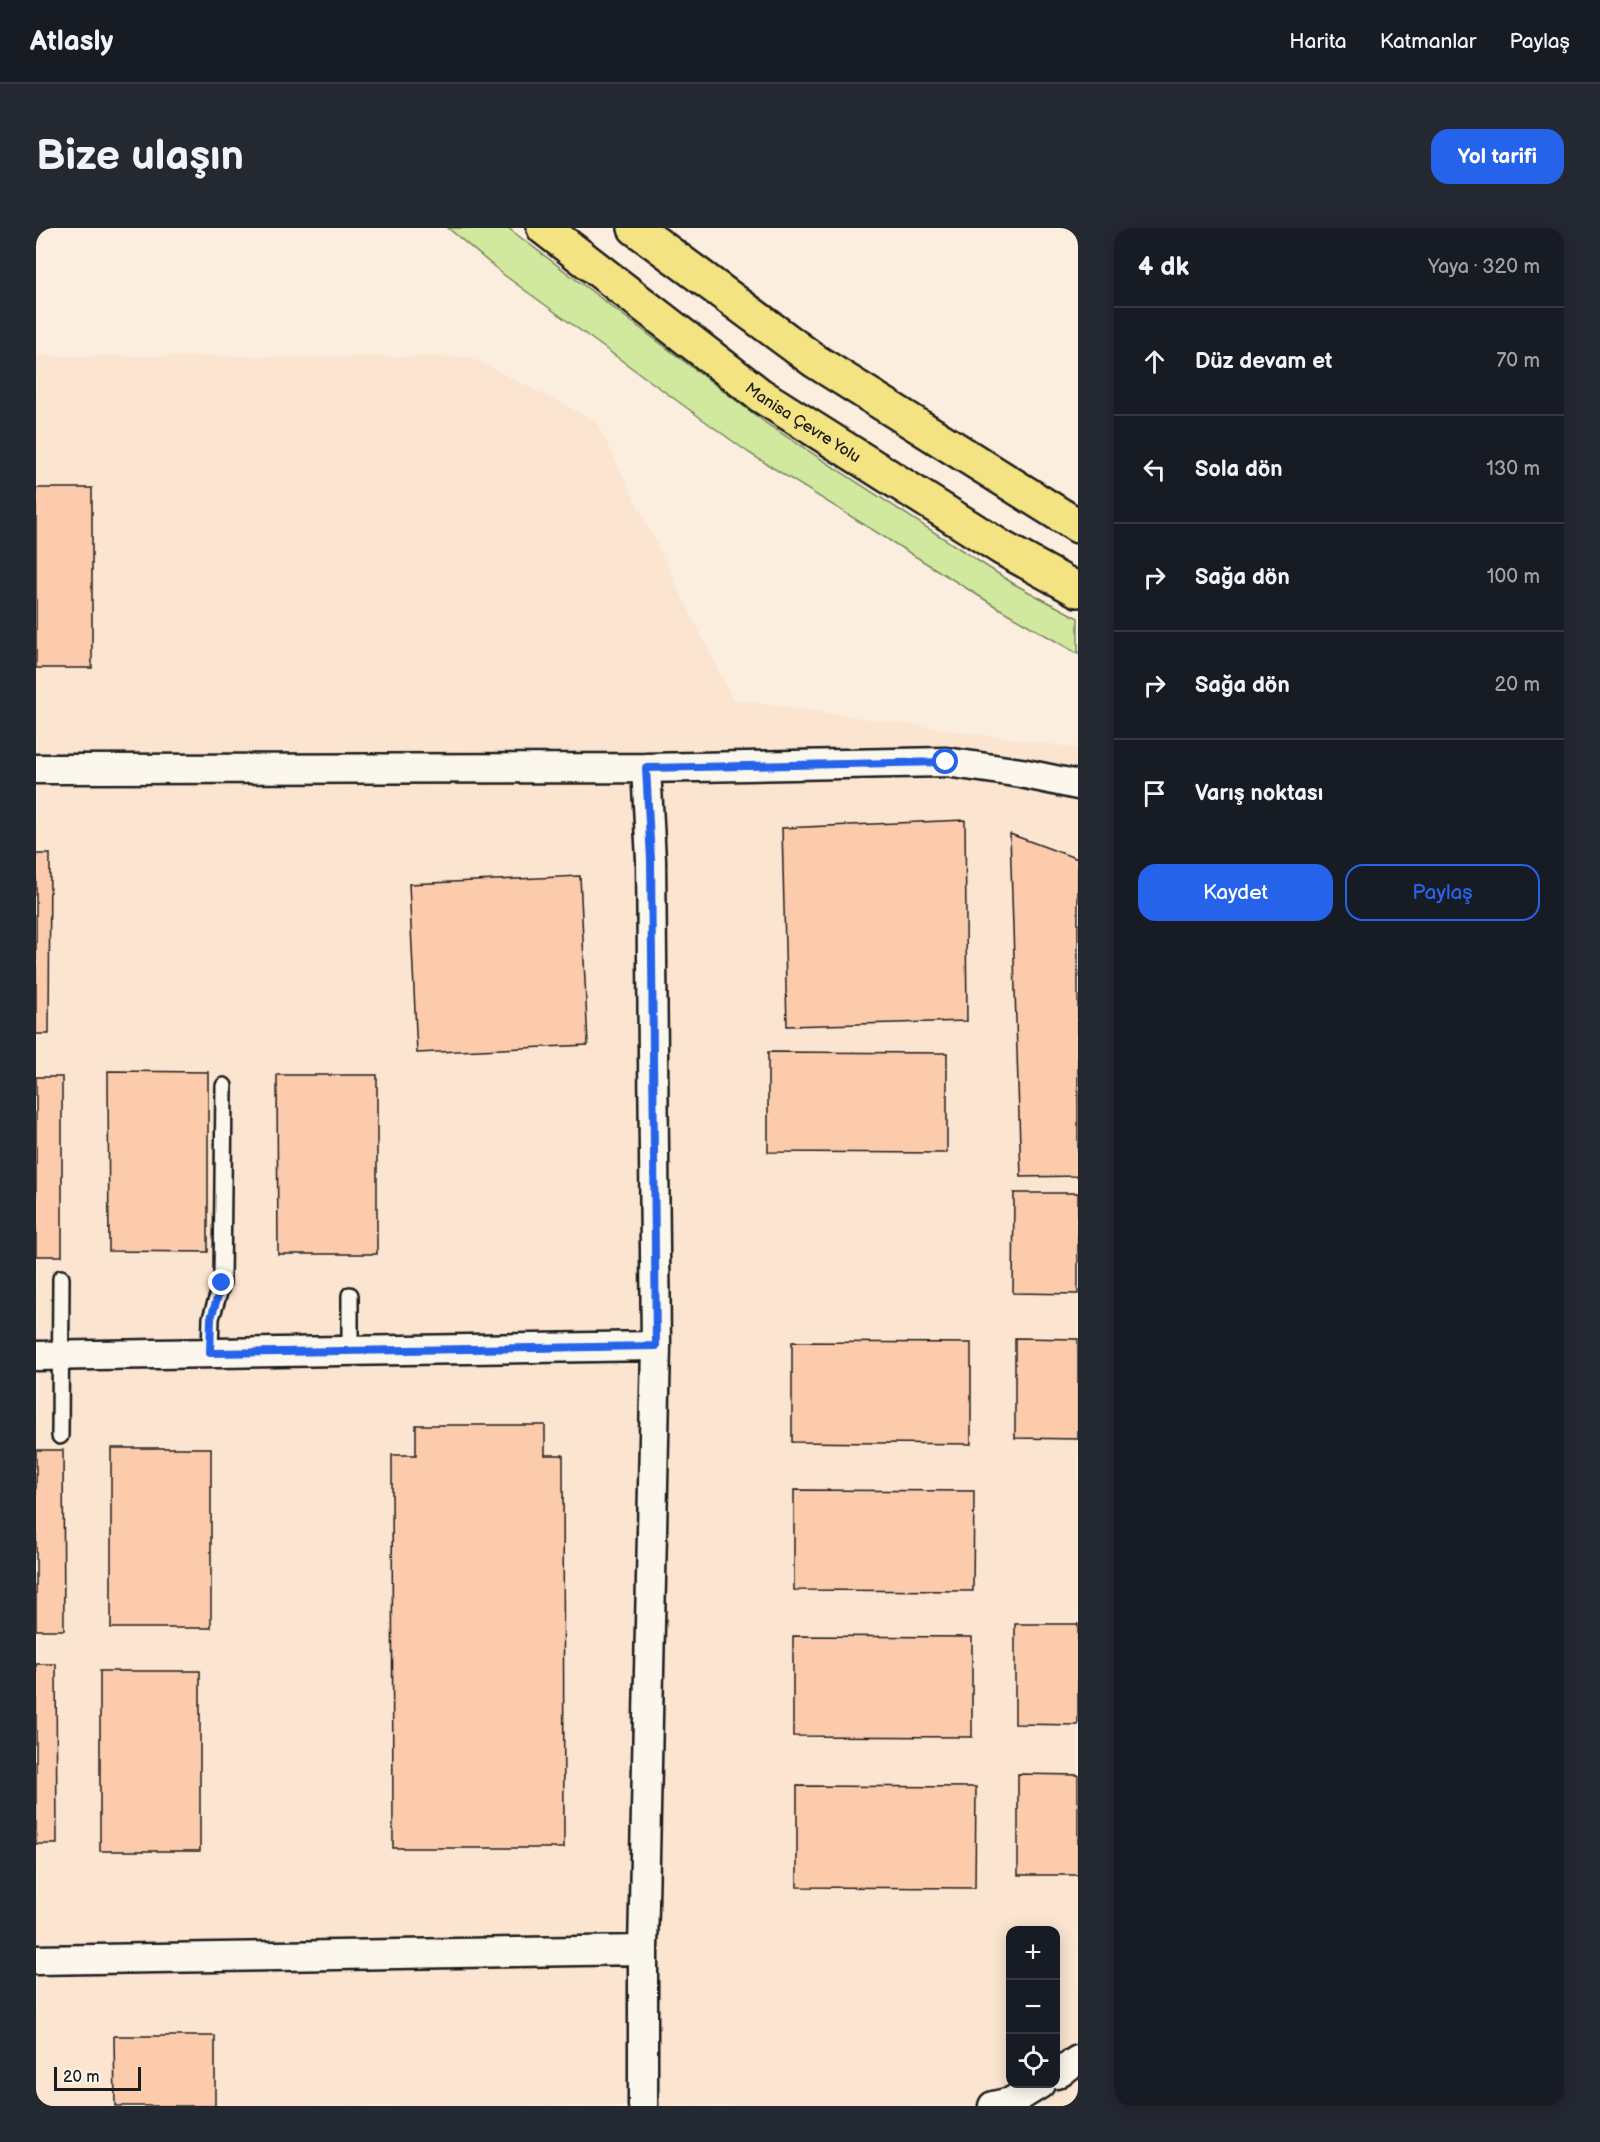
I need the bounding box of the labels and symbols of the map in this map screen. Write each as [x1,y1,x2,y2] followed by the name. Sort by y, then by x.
[741,379,864,467] street label: Manisa Çevre Yolu
[932,748,958,774] route start
[208,1269,234,1295] route end
[54,2064,141,2092] scale bar

